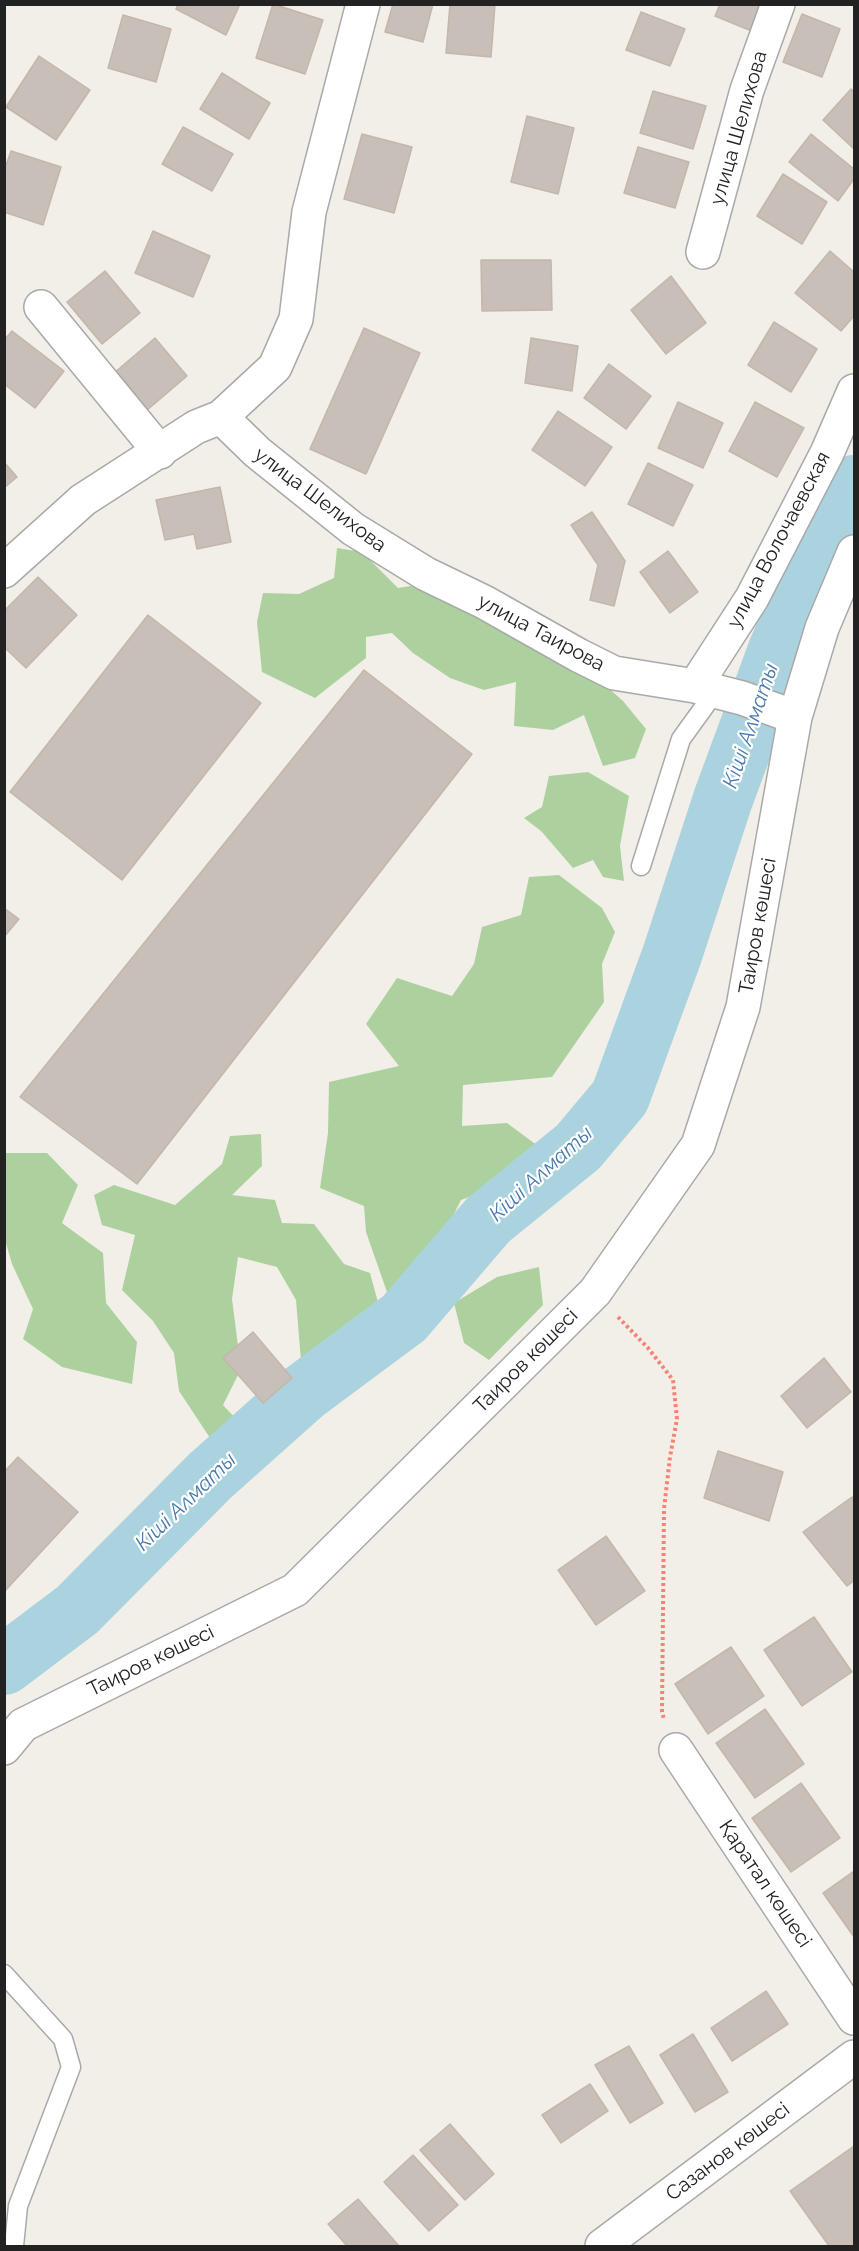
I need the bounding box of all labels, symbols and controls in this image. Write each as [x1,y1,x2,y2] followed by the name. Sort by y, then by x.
[706,48,772,208] street label: улица Шелихова
[249,442,391,558] street label: улица Шелихова
[722,448,836,632] street label: улица Волочаевская
[473,589,609,677] street label: улица Таирова
[718,660,784,792] water label: Кіші Алматы
[734,856,782,996] street label: Таиров көшесі
[484,1121,598,1227] water label: Кіші Алматы
[469,1304,583,1418] street label: Таиров көшесі
[130,1448,242,1556] water label: Кіші Алматы
[84,1620,218,1702] street label: Таиров көшесі
[714,1816,816,1952] street label: Қаратал көшесі
[661,2098,795,2206] street label: Сазанов көшесі

